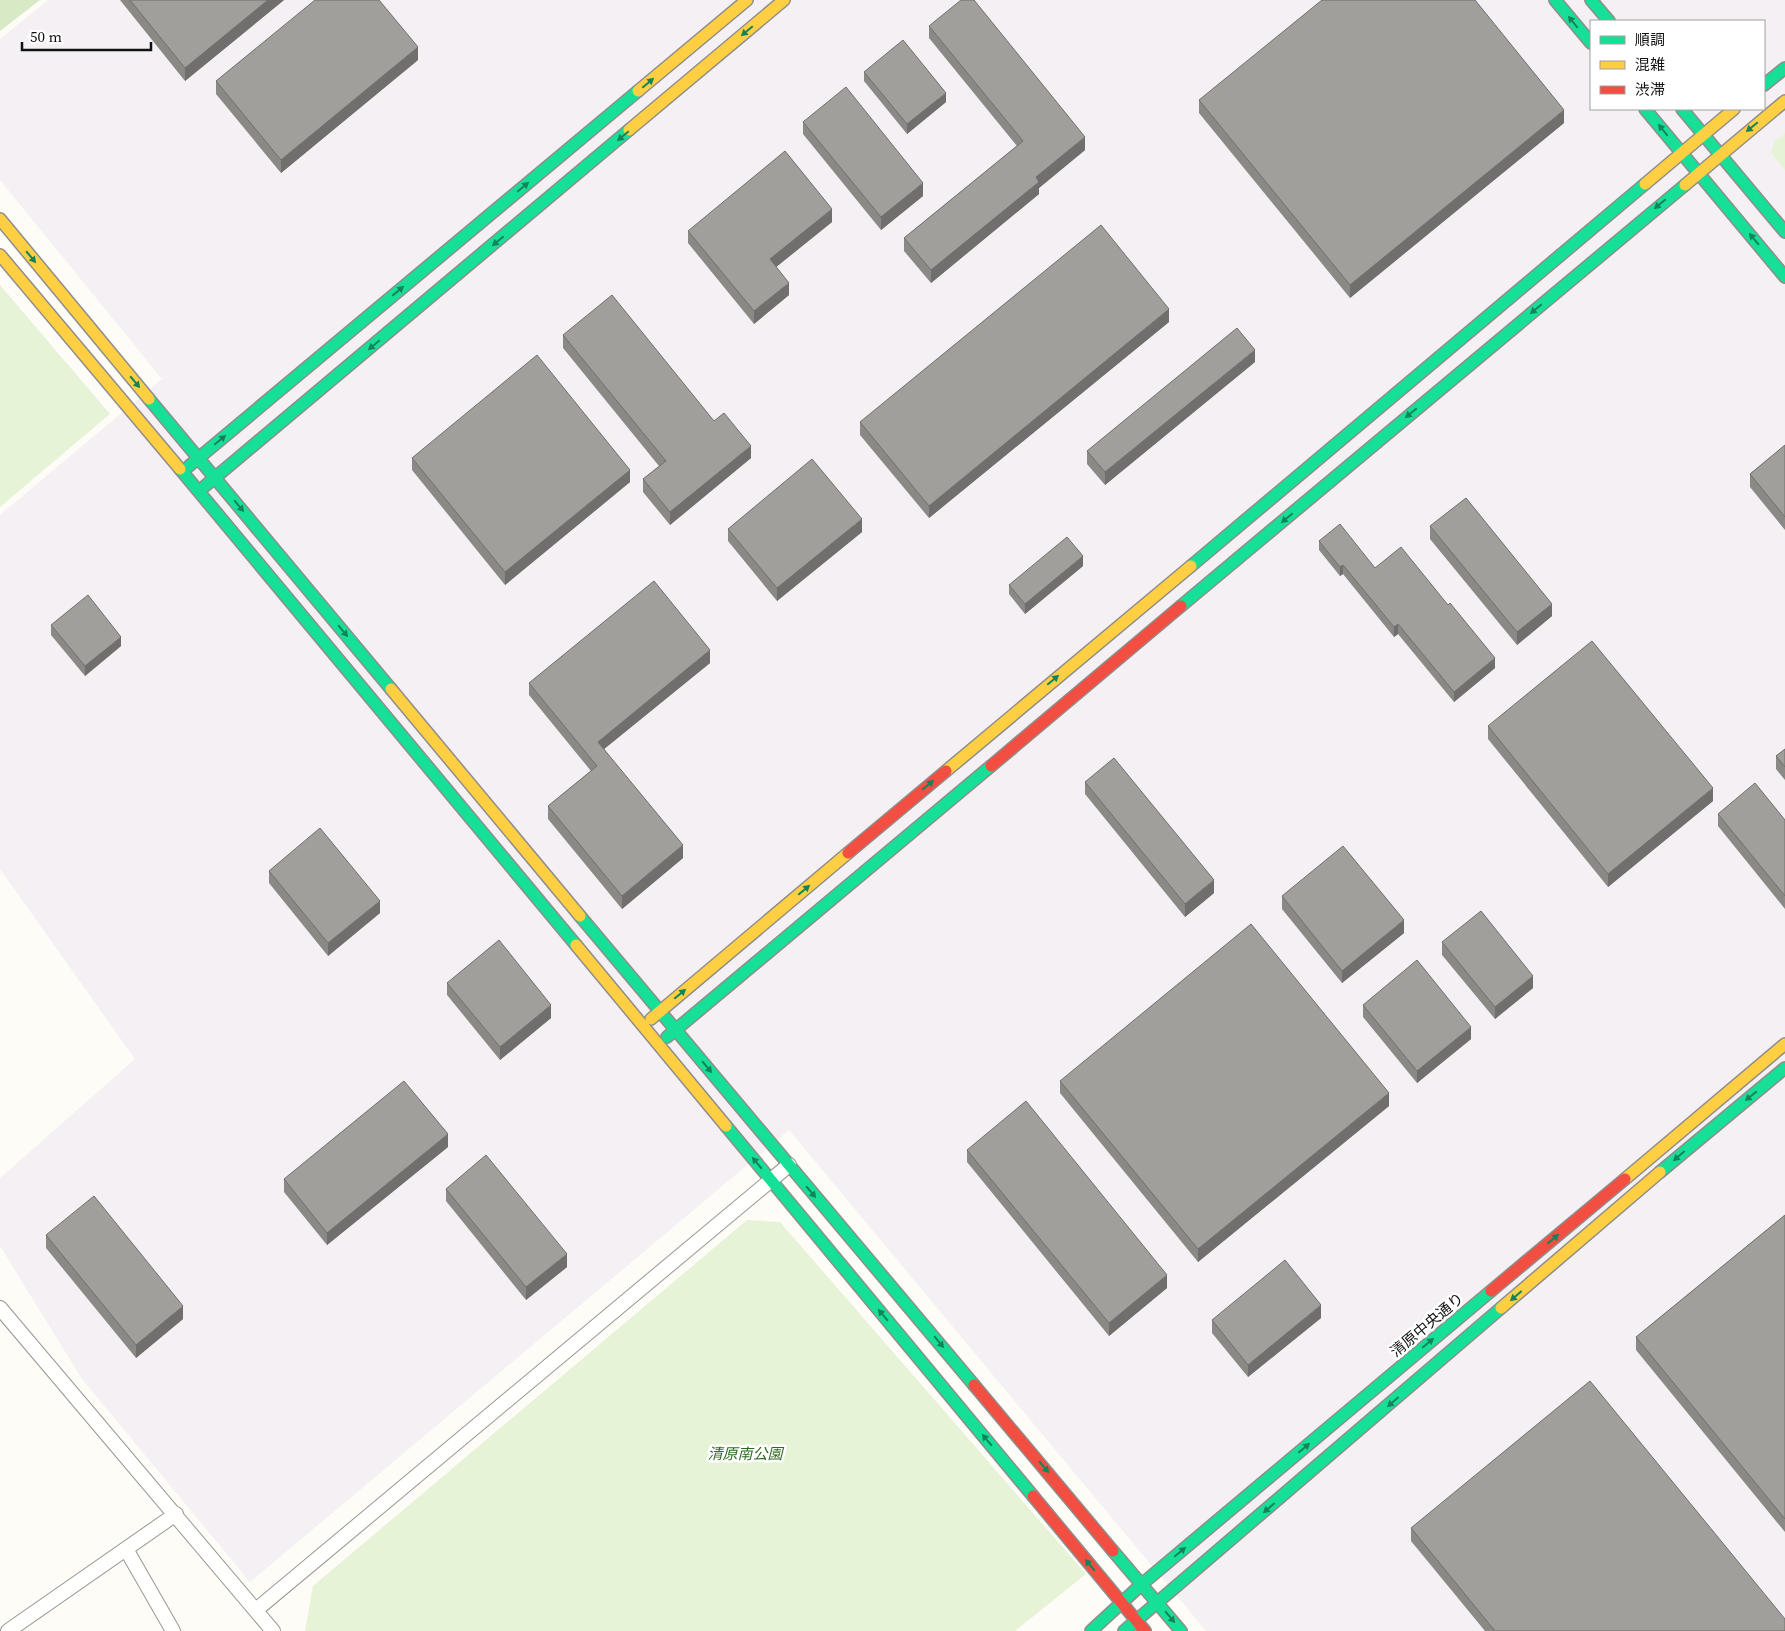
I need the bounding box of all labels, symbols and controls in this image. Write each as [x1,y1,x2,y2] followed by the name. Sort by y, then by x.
[1568,15,1579,28] one-way arrow
[22,20,151,52] scale bar
[1590,20,1765,110] legend
[30,26,62,47] text: 50 m
[741,26,754,37] one-way arrow
[1635,29,1665,50] text: 順調
[1635,54,1665,75] text: 混雑
[641,77,654,88] one-way arrow
[1635,79,1665,100] text: 渋滞
[1746,122,1759,133] one-way arrow
[1657,124,1668,137] one-way arrow
[617,130,629,142] one-way arrow
[517,182,529,193] one-way arrow
[1654,199,1667,210] one-way arrow
[1748,233,1759,246] one-way arrow
[492,235,505,246] one-way arrow
[26,250,37,263] one-way arrow
[392,286,405,297] one-way arrow
[1530,303,1543,314] one-way arrow
[368,340,381,351] one-way arrow
[129,375,140,388] one-way arrow
[1406,407,1418,419] one-way arrow
[213,435,226,446] one-way arrow
[233,500,245,512] one-way arrow
[1281,512,1294,523] one-way arrow
[337,625,348,637] one-way arrow
[1046,675,1059,686] one-way arrow
[922,780,935,791] one-way arrow
[797,884,810,895] one-way arrow
[673,989,686,1000] one-way arrow
[701,1061,712,1074] one-way arrow
[1744,1091,1757,1102] one-way arrow
[1674,1150,1686,1162] one-way arrow
[751,1157,762,1170] one-way arrow
[806,1185,817,1198] one-way arrow
[1547,1234,1559,1245] one-way arrow
[1385,1288,1468,1362] street label: 清原中央通り
[1510,1290,1522,1301] one-way arrow
[877,1310,889,1322] one-way arrow
[933,1336,945,1348] one-way arrow
[1422,1338,1435,1349] one-way arrow
[1386,1396,1399,1407] one-way arrow
[981,1434,992,1447] one-way arrow
[1297,1442,1310,1453] one-way arrow
[707,1443,784,1464] park label: 清原南公園
[1038,1460,1049,1473] one-way arrow
[1263,1502,1276,1513] one-way arrow
[1173,1547,1186,1558] one-way arrow
[1085,1559,1096,1572] one-way arrow
[1164,1610,1175,1623] one-way arrow

